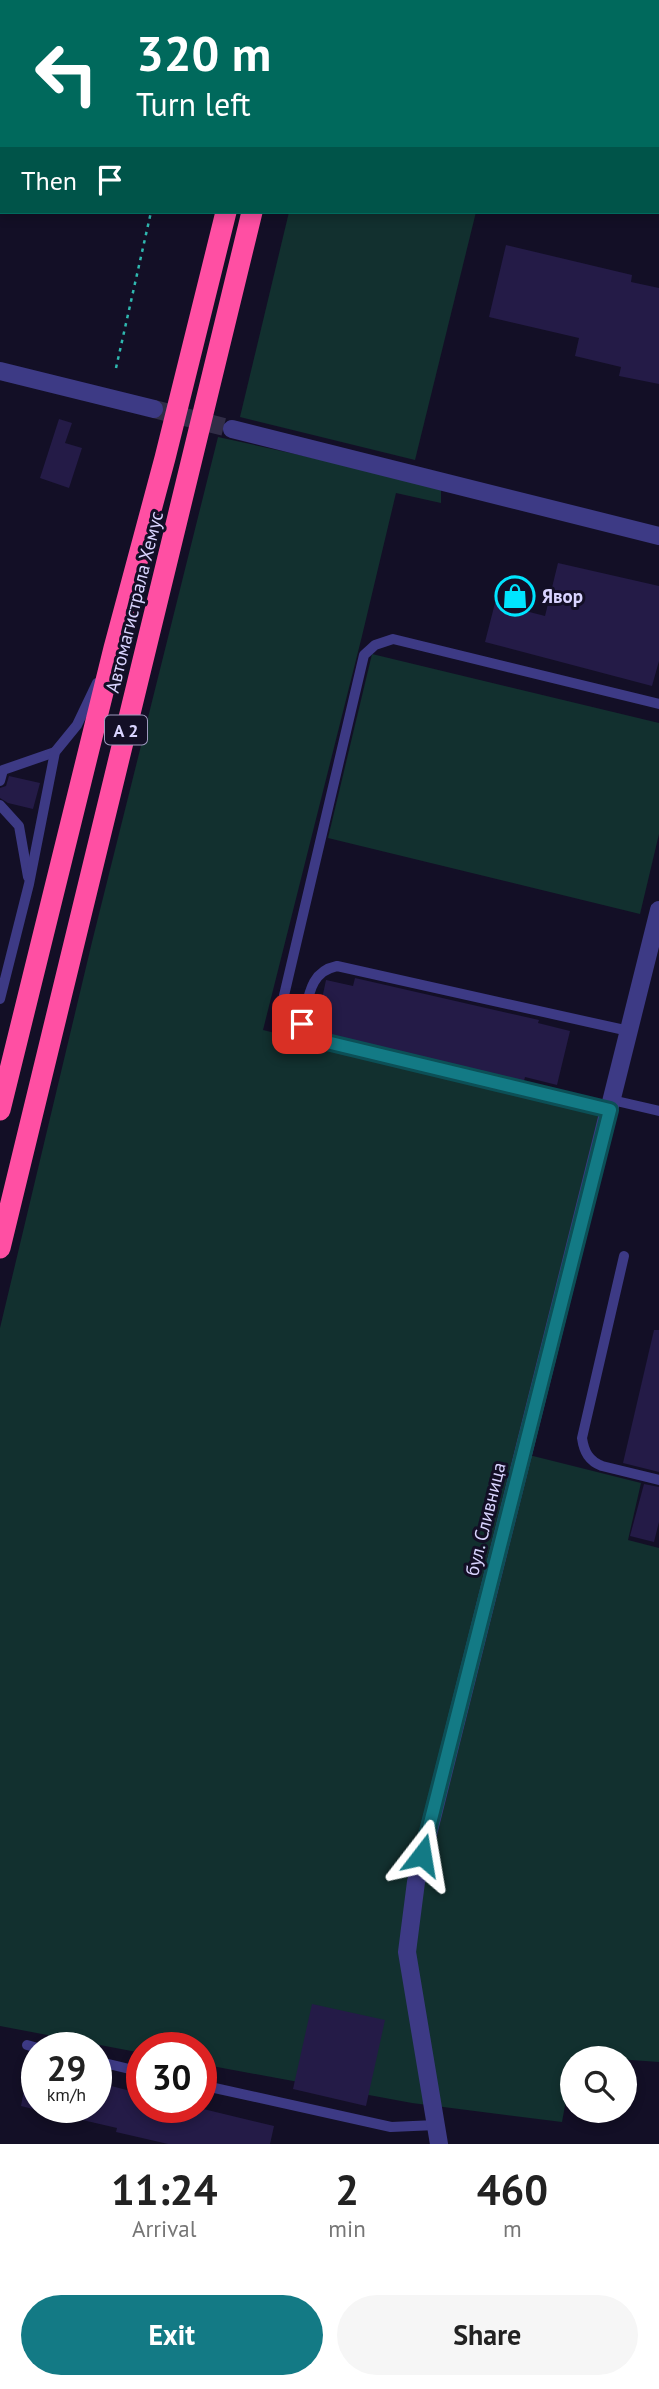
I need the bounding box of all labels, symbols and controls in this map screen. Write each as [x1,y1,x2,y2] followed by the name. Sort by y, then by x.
[136,21,271,85] text: 320 m
[21,28,112,119] icon: left
[136,83,251,125] text: Turn left
[91,161,129,199] icon: arrive
[21,164,77,197] text: Then
[100,509,168,695] street label: Автомагистрала Хемус
[494,575,536,617] shop icon: Явор
[542,584,583,608] place label: Явор
[105,716,147,744] road number: A 2
[272,994,332,1054] pin
[283,1005,321,1043] icon: arrive
[459,1460,511,1578] street label: бул. Сливница
[385,1818,459,1892] position arrow
[126,2032,217,2123] speed limit sign: 30
[47,2045,86,2091] text: 29
[560,2046,637,2123] map controls
[560,2046,637,2123] button: search
[47,2083,86,2106] text: km/h
[111,2162,217,2217] text: 11:24
[335,2162,359,2217] text: 2
[477,2162,548,2217] text: 460
[132,2214,196,2243] text: Arrival
[328,2214,366,2243] text: min
[503,2214,522,2243] text: m
[21,2295,323,2375] button: Exit
[337,2295,638,2375] button: Share

